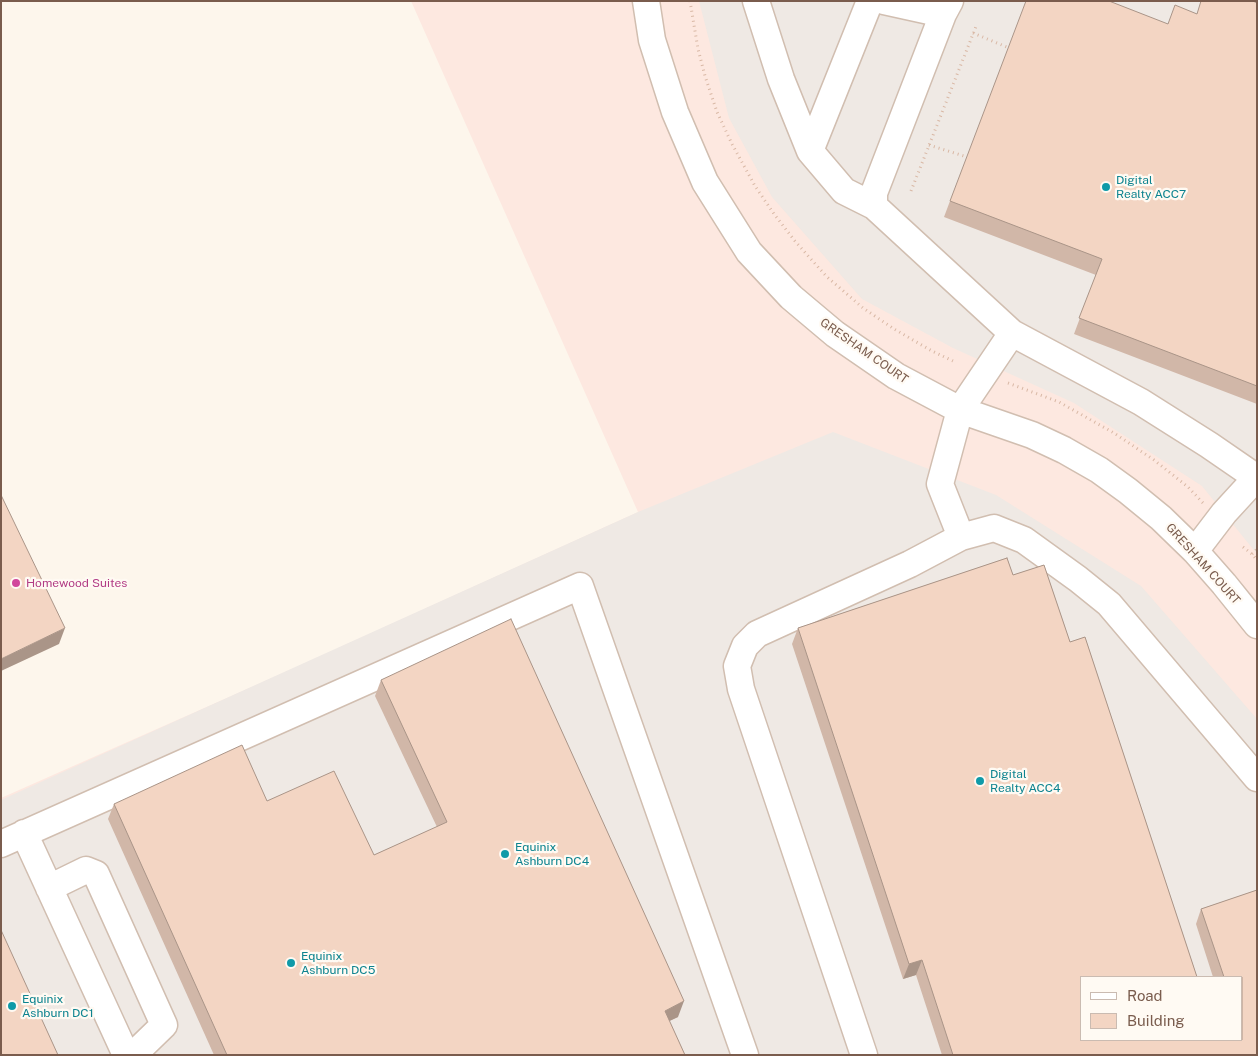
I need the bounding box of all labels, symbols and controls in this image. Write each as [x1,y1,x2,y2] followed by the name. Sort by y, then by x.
[1116,173,1186,201] place label: Digital Realty ACC7
[1100,181,1112,193] marker: Digital Realty ACC7
[817,315,911,387] street label: GRESHAM COURT
[1163,521,1243,607] street label: GRESHAM COURT
[26,576,127,590] place label: Homewood Suites
[10,577,22,589] marker: Homewood Suites
[990,767,1061,795] place label: Digital Realty ACC4
[974,775,986,787] marker: Digital Realty ACC4
[515,840,589,868] place label: Equinix Ashburn DC4
[499,848,511,860] marker: Equinix Ashburn DC4
[301,949,375,977] place label: Equinix Ashburn DC5
[285,957,297,969] marker: Equinix Ashburn DC5
[1080,976,1243,1041] legend
[1127,987,1163,1004] text: Road
[22,992,94,1020] place label: Equinix Ashburn DC1
[6,1000,18,1012] marker: Equinix Ashburn DC1
[1127,1012,1185,1029] text: Building

